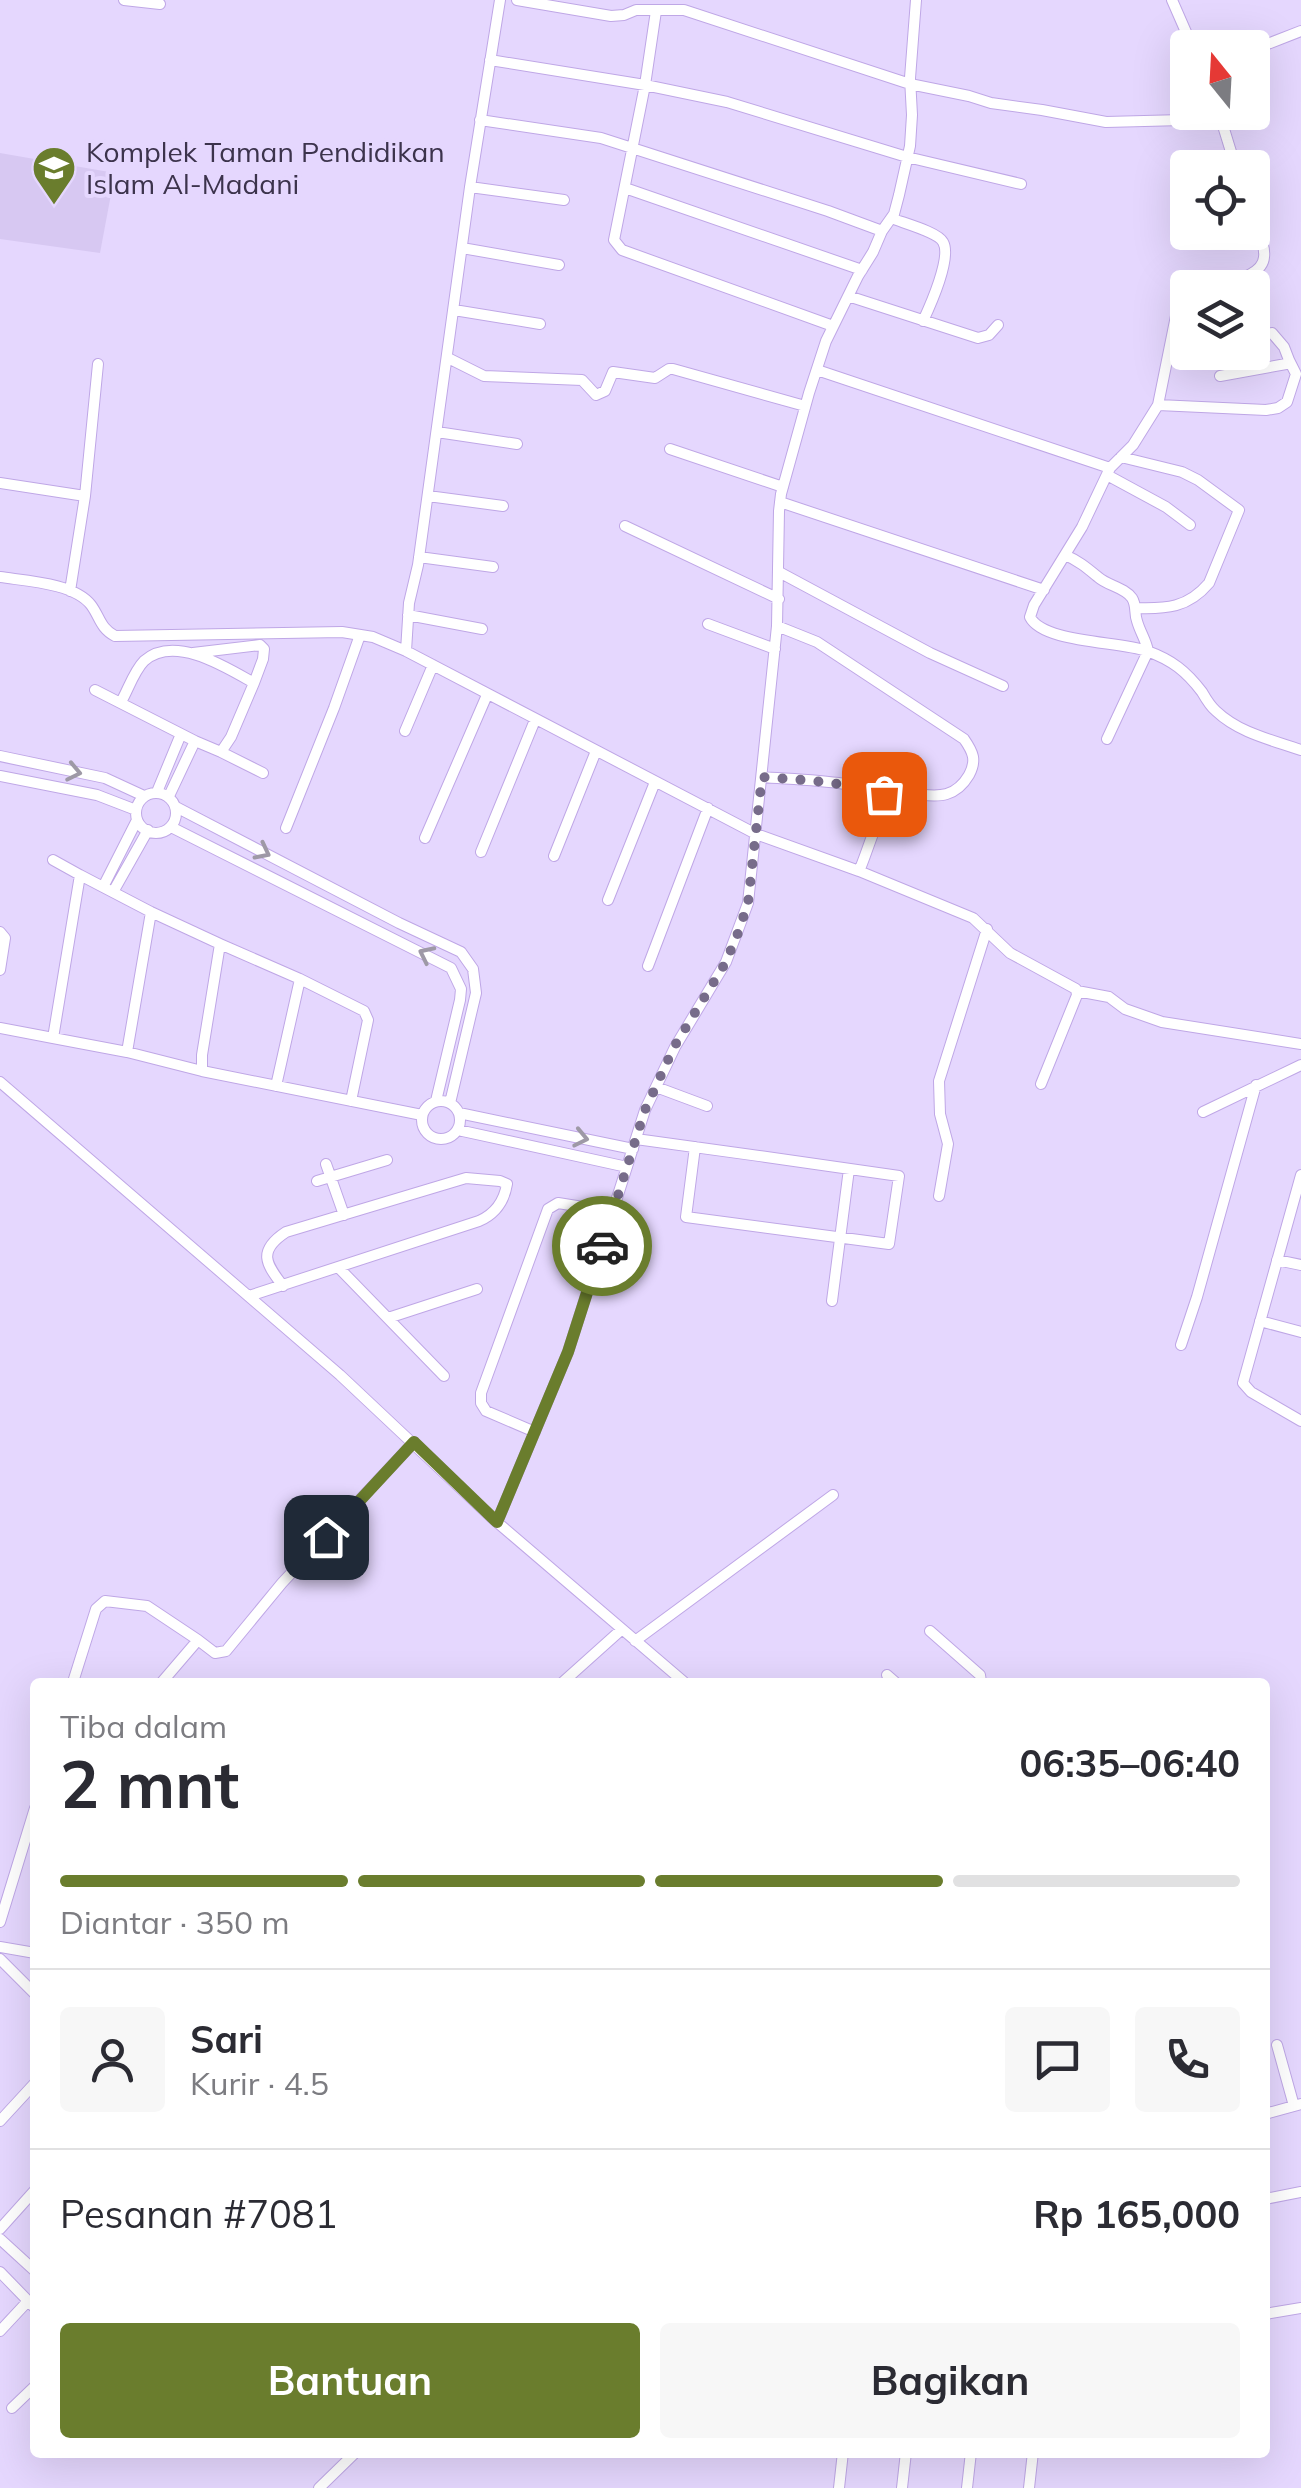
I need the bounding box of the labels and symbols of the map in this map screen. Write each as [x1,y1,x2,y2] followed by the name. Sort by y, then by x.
[1170,30,1270,130] north arrow
[86,134,445,201] place label: Komplek Taman Pendidikan Islam Al-Madani
[31,145,77,206] school or university icon: Komplek Taman Pendidikan Islam Al-Madani
[842,752,927,837] pin
[65,760,82,781] one-way arrow
[252,840,270,859] one-way arrow
[418,946,436,966] one-way arrow
[572,1127,589,1148] one-way arrow
[552,1196,652,1296] courier
[284,1495,369,1580] pin

